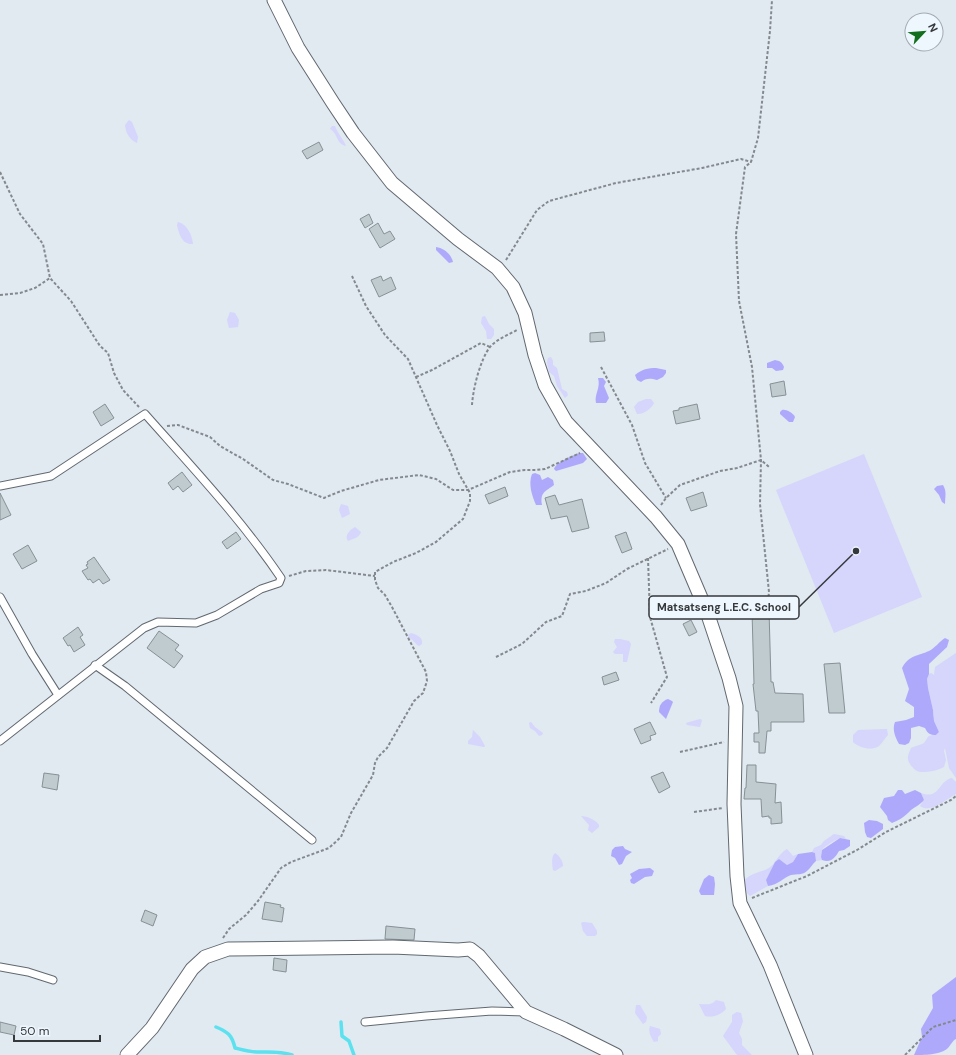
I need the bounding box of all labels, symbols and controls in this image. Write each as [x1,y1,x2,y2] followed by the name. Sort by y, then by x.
[904,12,944,52] north arrow
[925,21,941,34] text: N
[649,596,799,619] callout: Matsatseng L.E.C. School
[657,600,791,614] text: Matsatseng L.E.C. School
[14,1017,100,1043] scale bar
[20,1023,49,1039] text: 50 m

